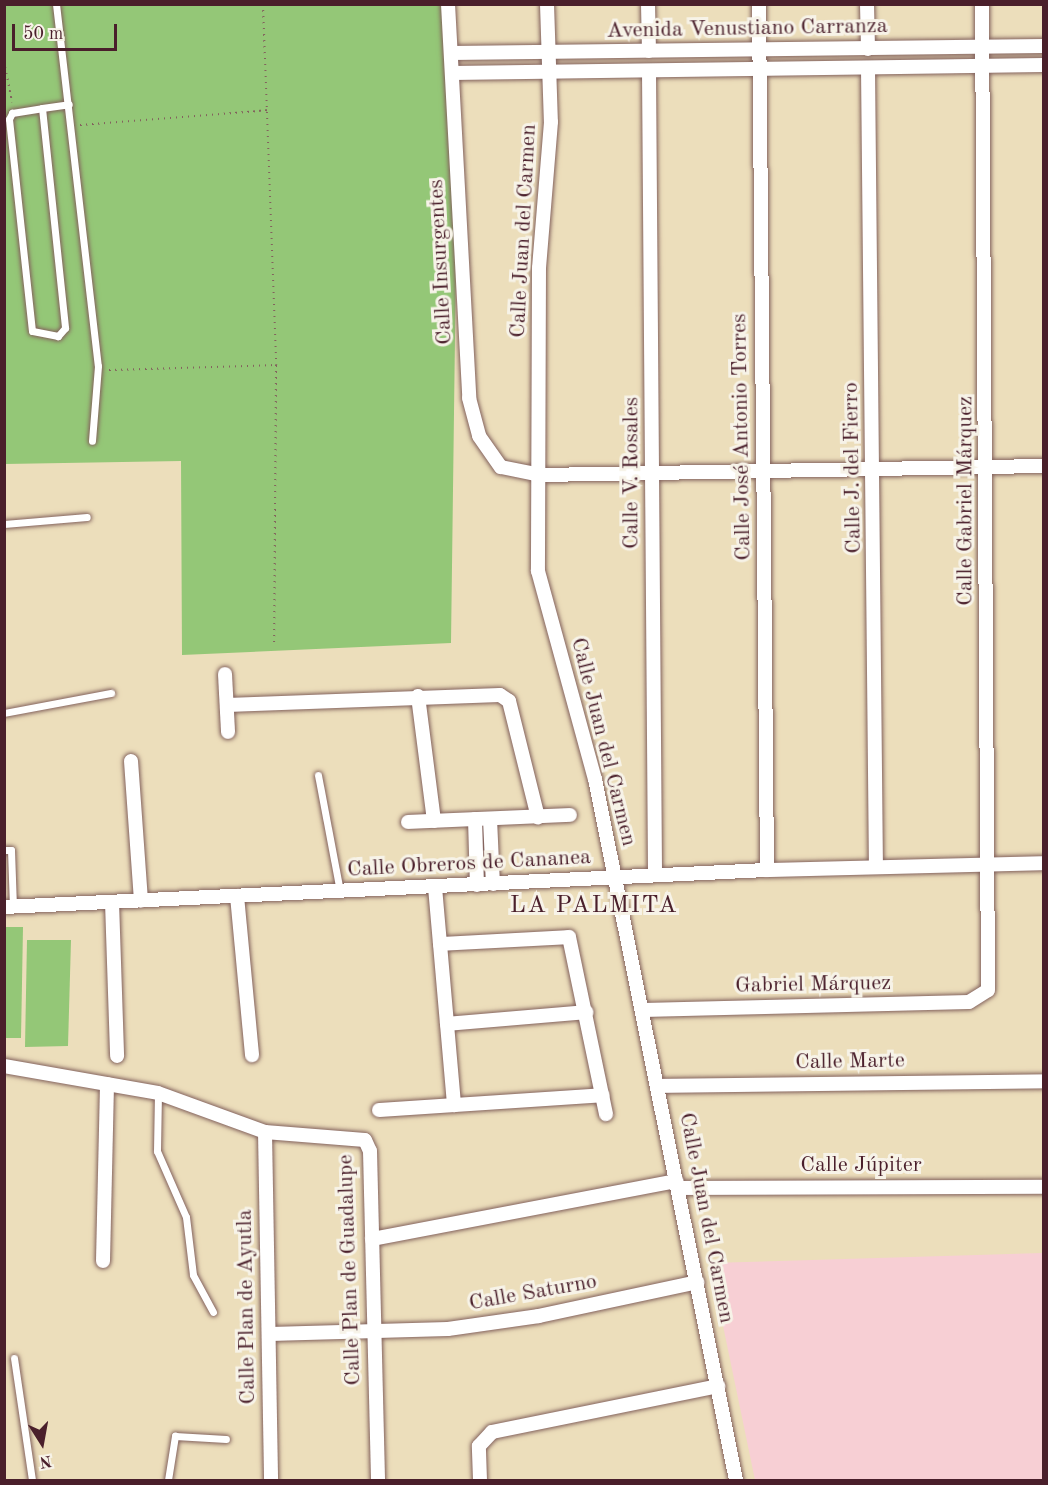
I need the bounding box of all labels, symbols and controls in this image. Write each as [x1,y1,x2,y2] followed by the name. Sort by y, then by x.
[15,12,120,50] scale bar
[606,13,888,45] street label: Avenida Venustiano Carranza
[23,25,63,43] text: 50 m
[505,123,543,339] street label: Calle Juan del Carmen
[423,178,459,346] street label: Calle Insurgentes
[727,313,757,561] street label: Calle José Antonio Torres
[838,382,868,554] street label: Calle J. del Fierro
[953,396,979,606] street label: Calle Gabriel Márquez
[619,397,645,549] street label: Calle V. Rosales
[564,635,642,849] street label: Calle Juan del Carmen
[346,844,592,884] street label: Calle Obreros de Cananea
[510,893,678,921] district label: LA PALMITA
[735,970,891,1000] street label: Gabriel Márquez
[795,1048,905,1076] street label: Calle Marte
[673,1110,739,1326] street label: Calle Juan del Carmen
[800,1153,922,1179] street label: Calle Júpiter
[333,1154,367,1386] street label: Calle Plan de Guadalupe
[232,1209,262,1405] street label: Calle Plan de Ayutla
[467,1269,599,1317] street label: Calle Saturno
[12,1413,72,1473] north arrow
[38,1452,53,1470] text: N

